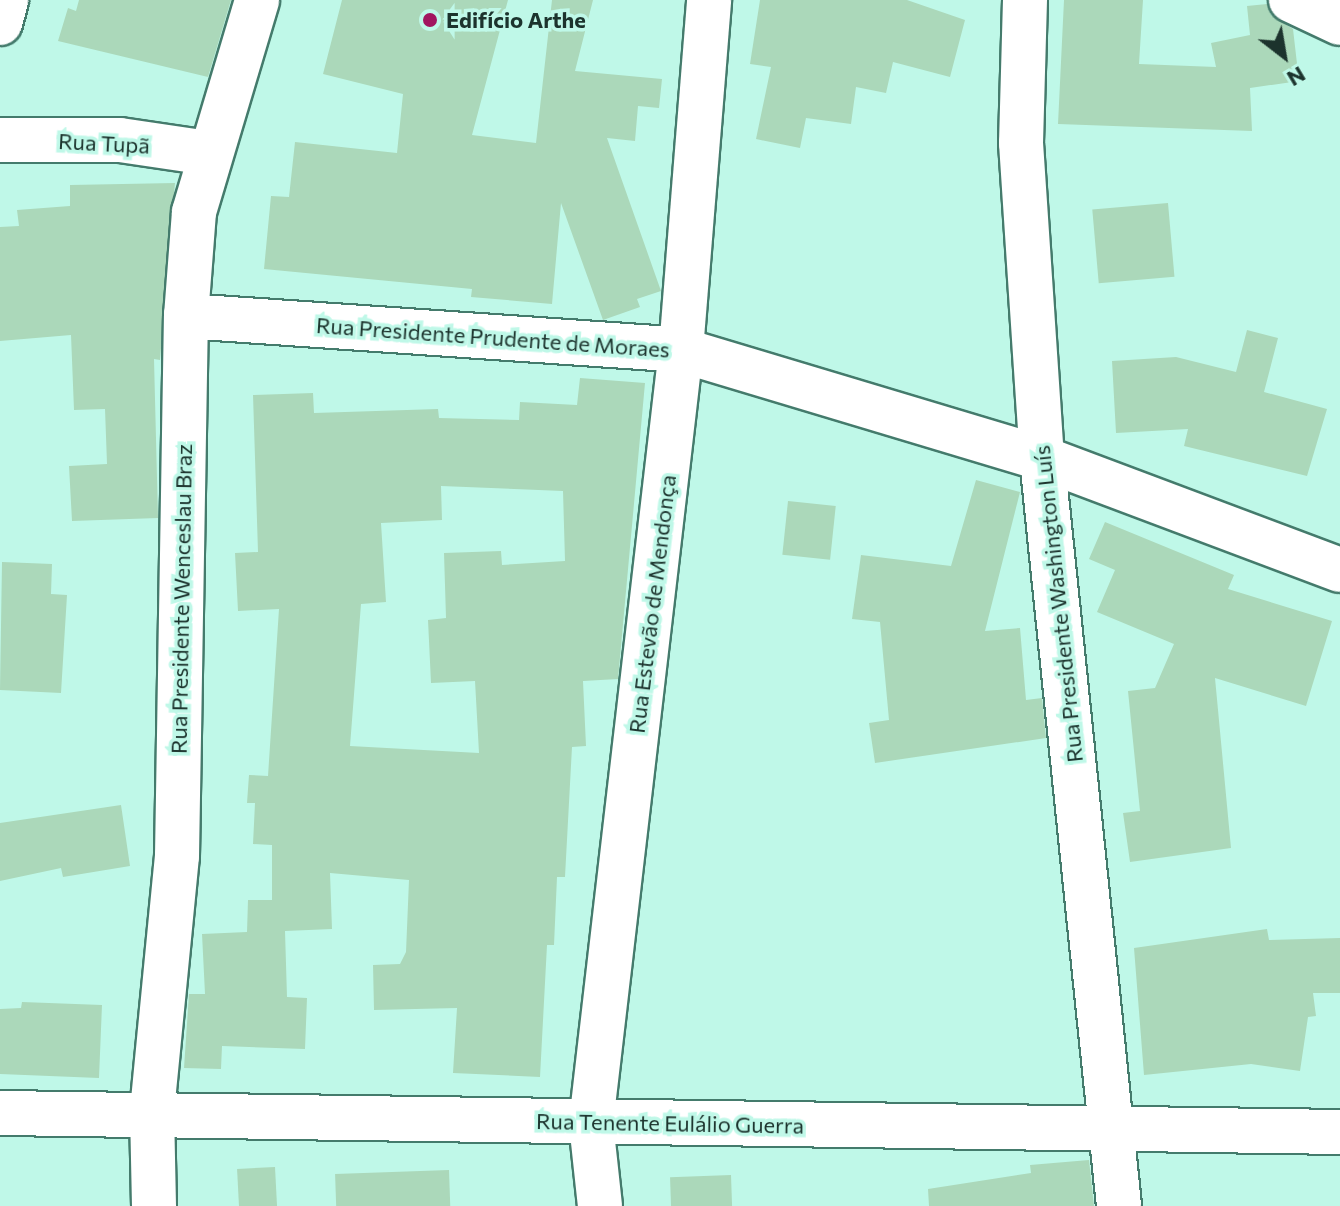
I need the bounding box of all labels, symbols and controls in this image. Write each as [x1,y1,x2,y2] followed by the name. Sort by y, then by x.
[446,7,586,33] place label: Edifício Arthe
[421,11,439,29] marker: Edifício Arthe
[1244,16,1324,96] north arrow
[1283,61,1311,93] text: N
[58,127,150,159] street label: Rua Tupã
[315,311,671,363] street label: Rua Presidente Prudente de Moraes
[165,444,197,754] street label: Rua Presidente Wenceslau Braz
[1028,444,1088,764] street label: Rua Presidente Washington Luís
[623,473,681,735] street label: Rua Estevão de Mendonça
[536,1107,804,1139] street label: Rua Tenente Eulálio Guerra

